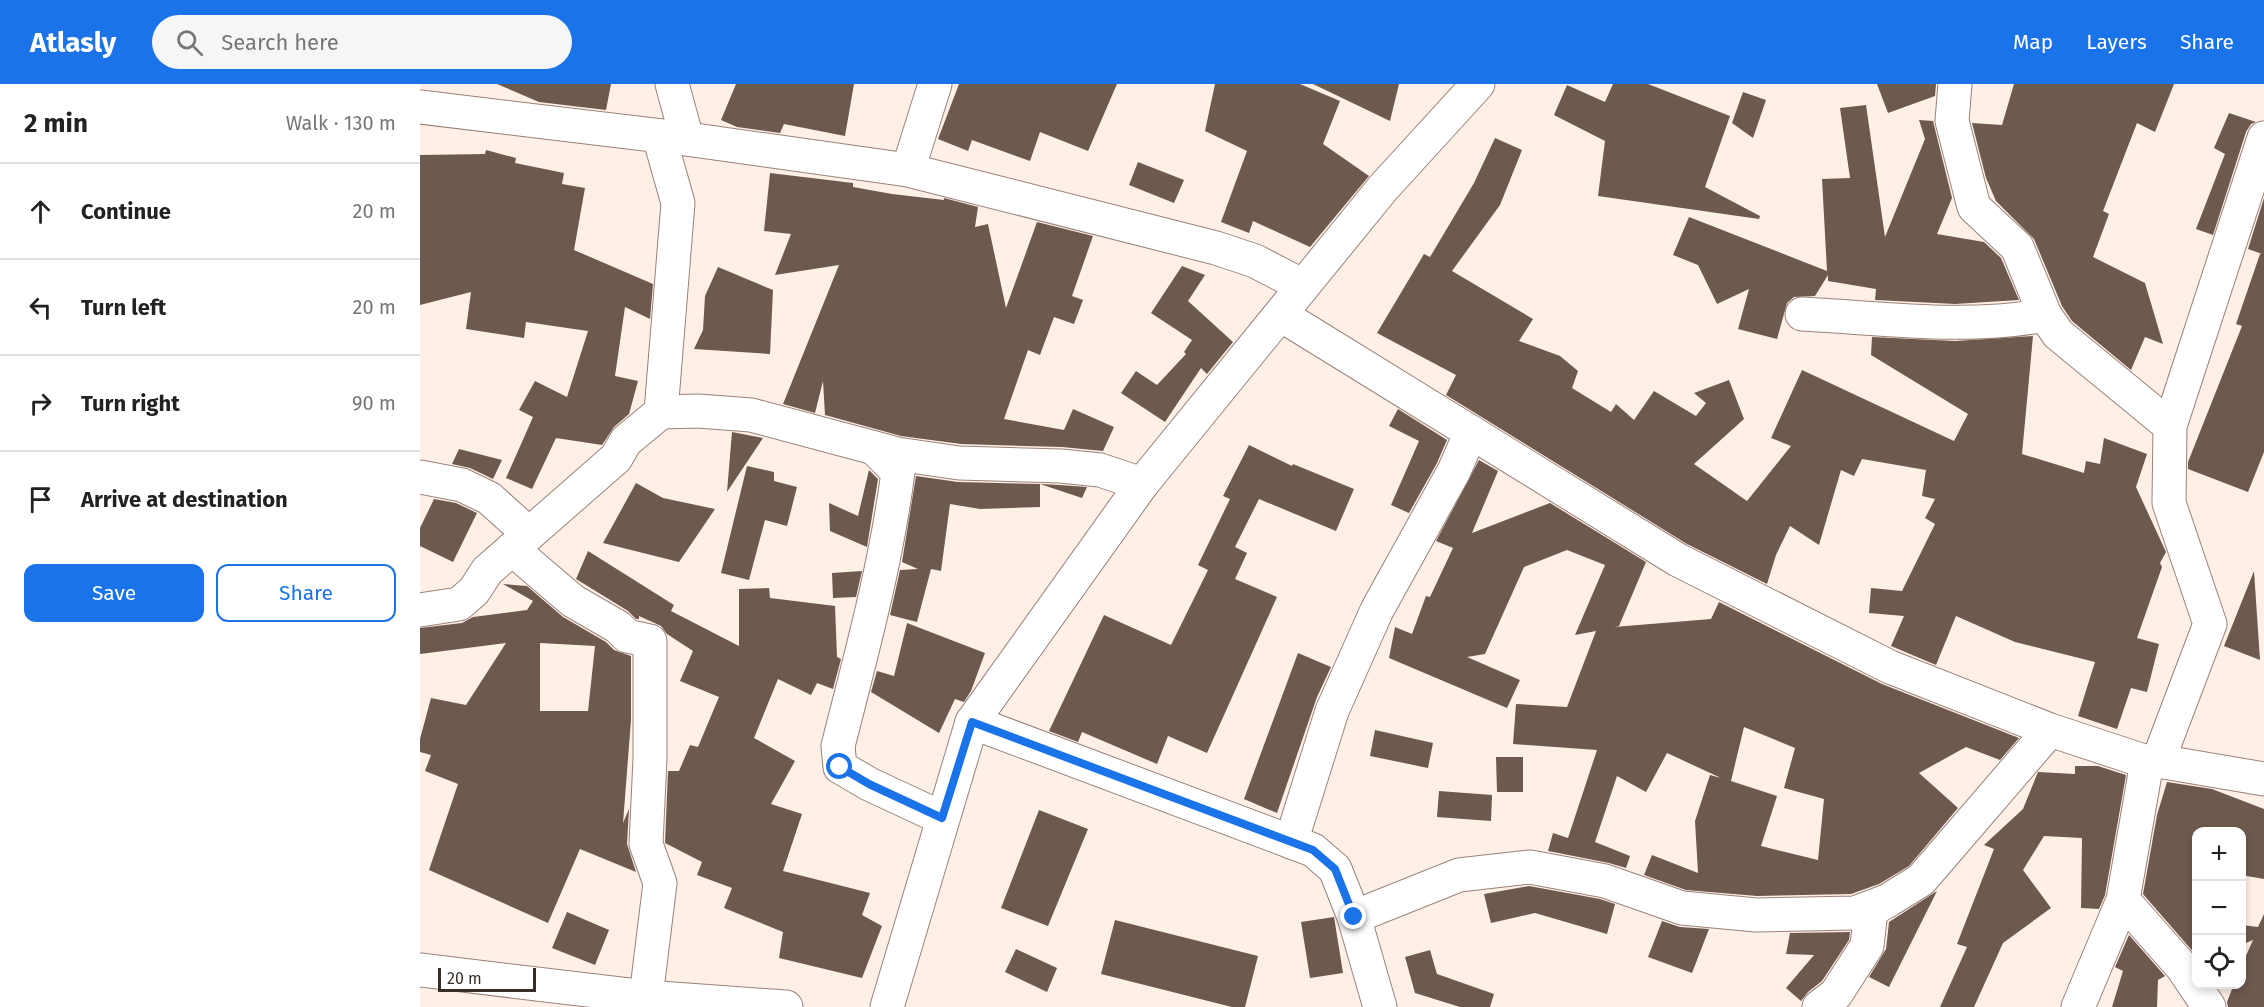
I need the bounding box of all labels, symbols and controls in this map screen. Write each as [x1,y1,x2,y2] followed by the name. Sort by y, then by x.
[152,15,572,69] search box
[30,26,116,59] text: Atlasly
[173,26,206,59] icon: search
[221,29,339,56] text: Search here
[2013,29,2053,55] text: Map
[2086,29,2147,55] text: Layers
[2180,29,2234,55] text: Share
[24,108,88,139] text: 2 min
[286,111,396,135] text: Walk · 130 m
[24,195,57,228] icon: ahead
[81,198,171,225] text: Continue
[353,199,396,223] text: 20 m
[24,291,57,324] icon: left
[81,294,166,321] text: Turn left
[353,295,396,319] text: 20 m
[24,387,57,420] icon: right
[81,390,180,417] text: Turn right
[352,391,396,415] text: 90 m
[24,483,57,516] icon: arrive
[81,486,288,513] text: Arrive at destination
[24,564,204,622] button: Save
[216,564,396,622] button: Share
[826,753,852,779] route start
[2192,827,2246,989] map controls
[2192,827,2246,881] button: +
[2192,881,2246,935] button: −
[1340,903,1366,929] route end
[2192,935,2246,989] button: locate
[438,965,536,992] scale bar
[447,969,482,988] text: 20 m

